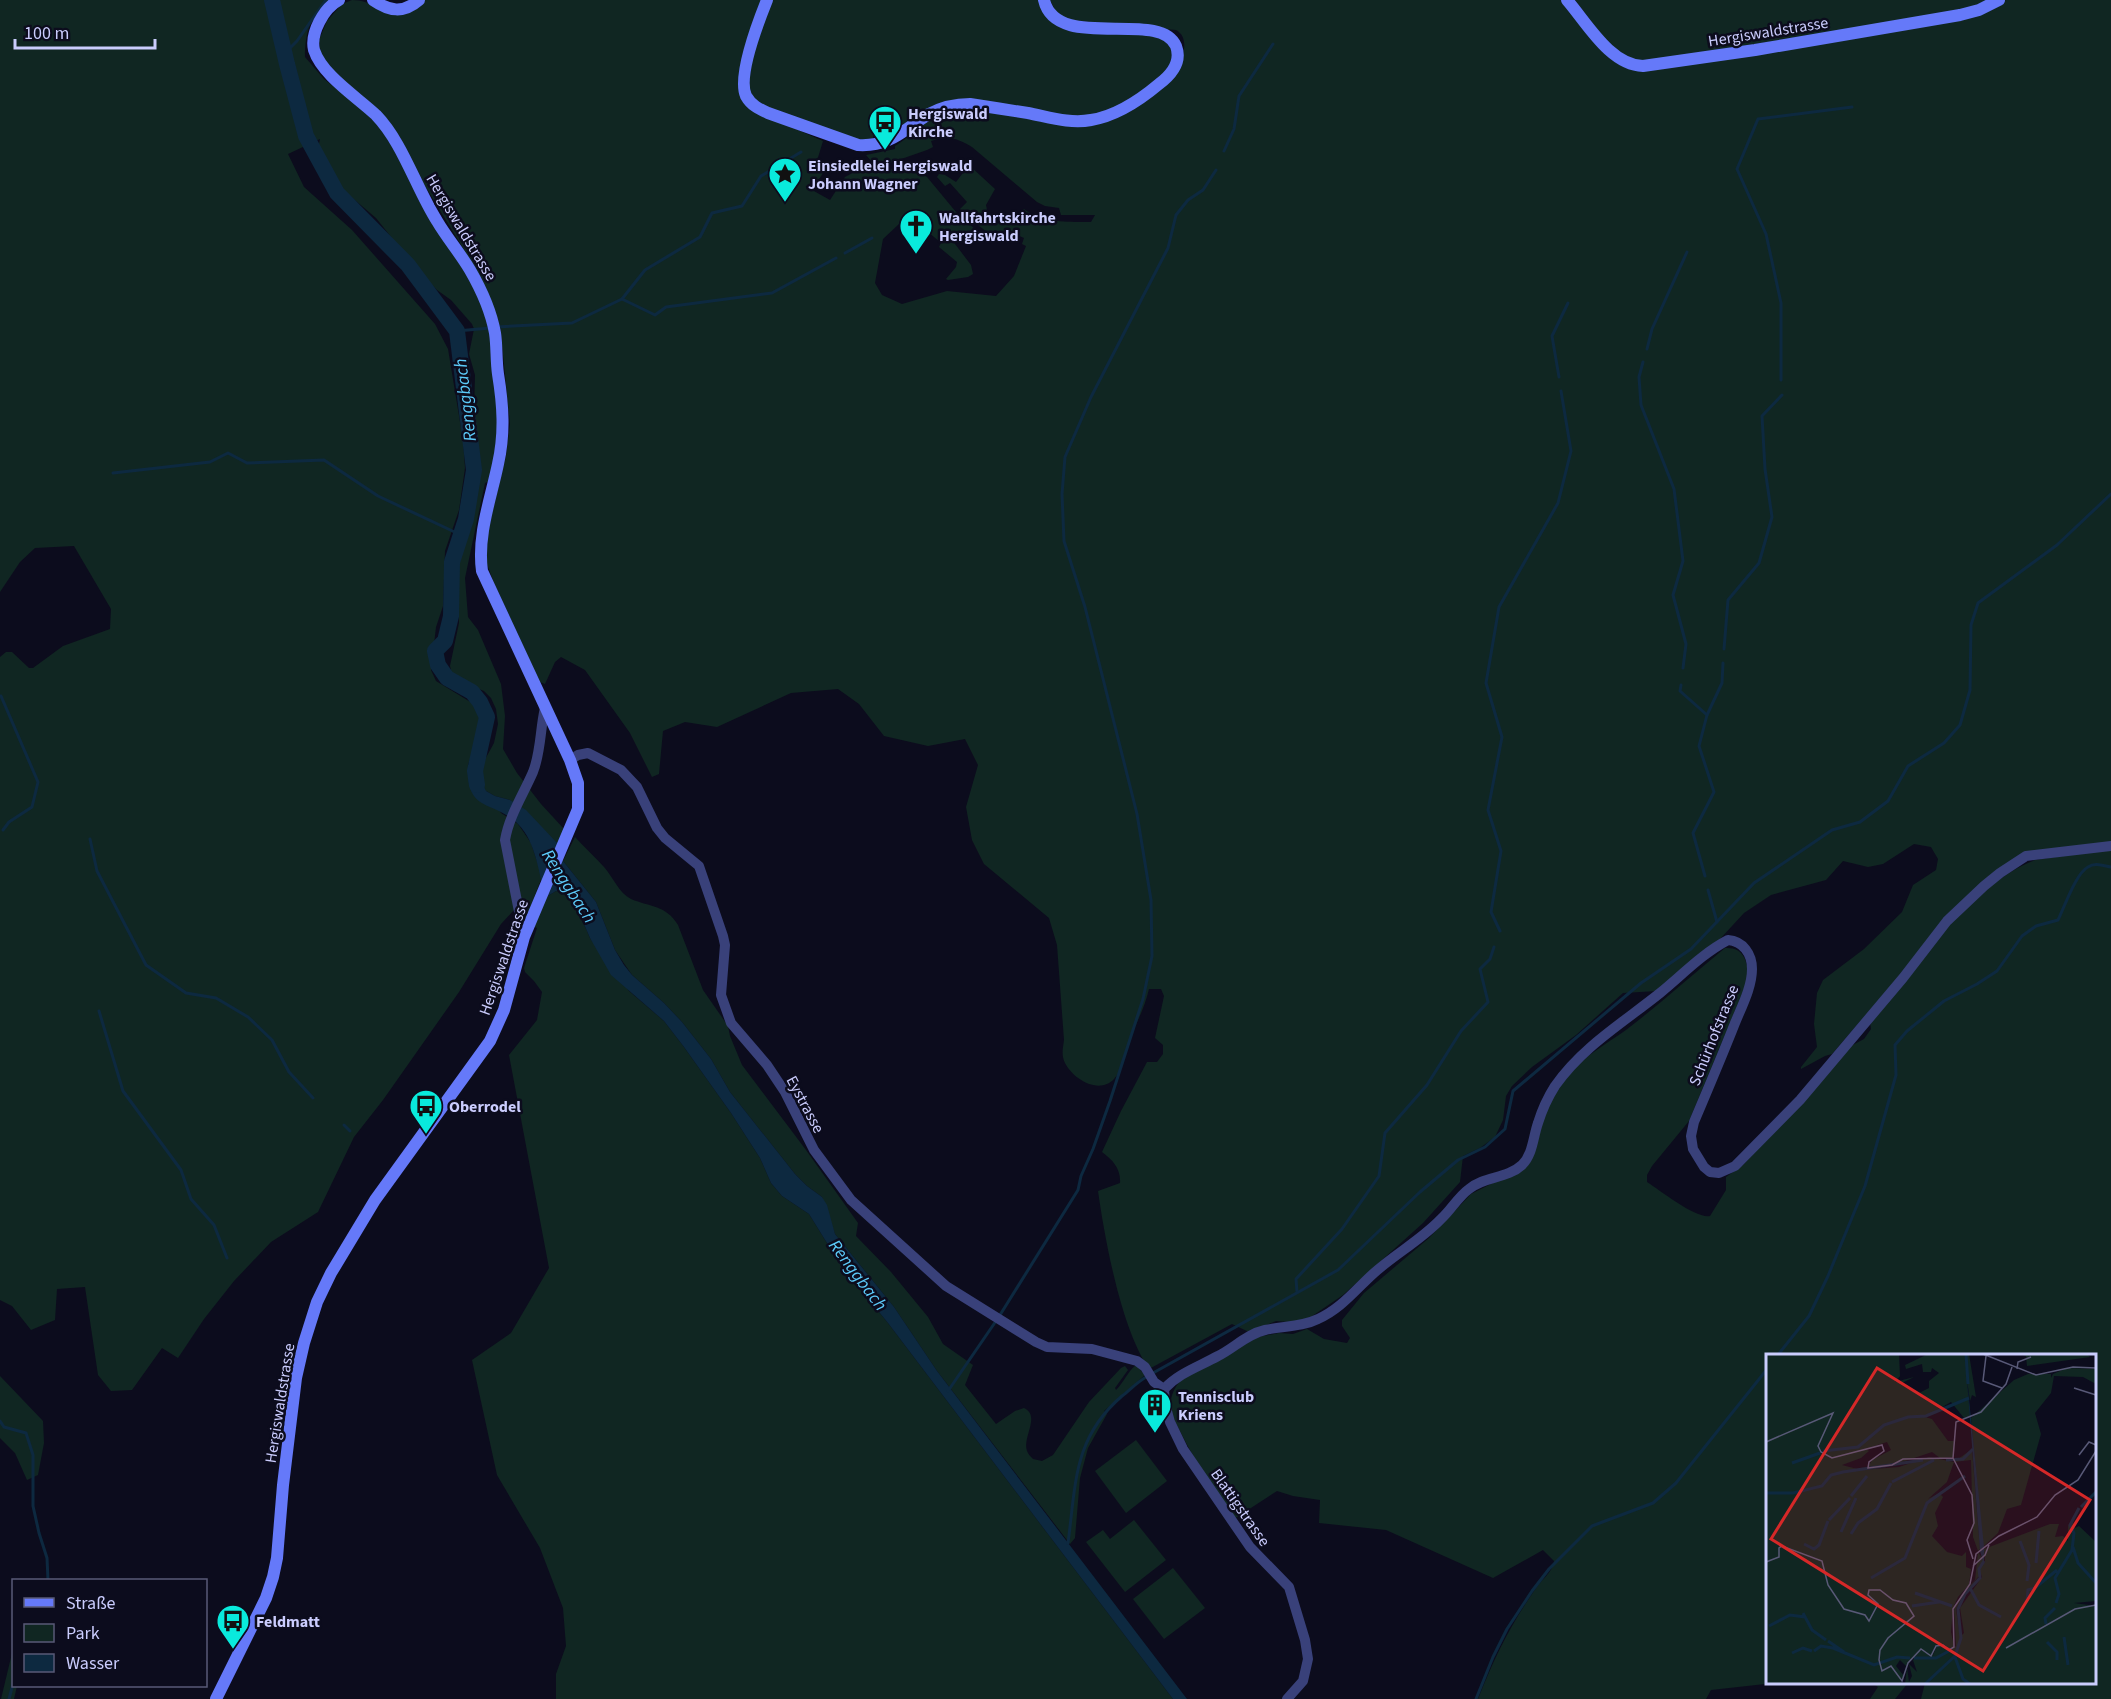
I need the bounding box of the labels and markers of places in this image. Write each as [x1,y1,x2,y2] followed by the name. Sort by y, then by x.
[908,103,988,143] place label: Hergiswald Kirche
[867,104,903,151] bus stop icon: Hergiswald Kirche
[808,155,972,195] place label: Einsiedlelei Hergiswald Johann Wagner
[767,156,803,203] place icon: Einsiedlelei Hergiswald Johann Wagner
[939,207,1056,247] place label: Wallfahrtskirche Hergiswald
[898,208,934,255] church icon: Wallfahrtskirche Hergiswald
[408,1088,444,1135] bus stop icon: Oberrodel
[449,1096,521,1118] place label: Oberrodel
[1178,1386,1254,1426] place label: Tennisclub Kriens
[1137,1387,1173,1434] building icon: Tennisclub Kriens
[215,1603,251,1650] bus stop icon: Feldmatt
[256,1611,320,1633] place label: Feldmatt

